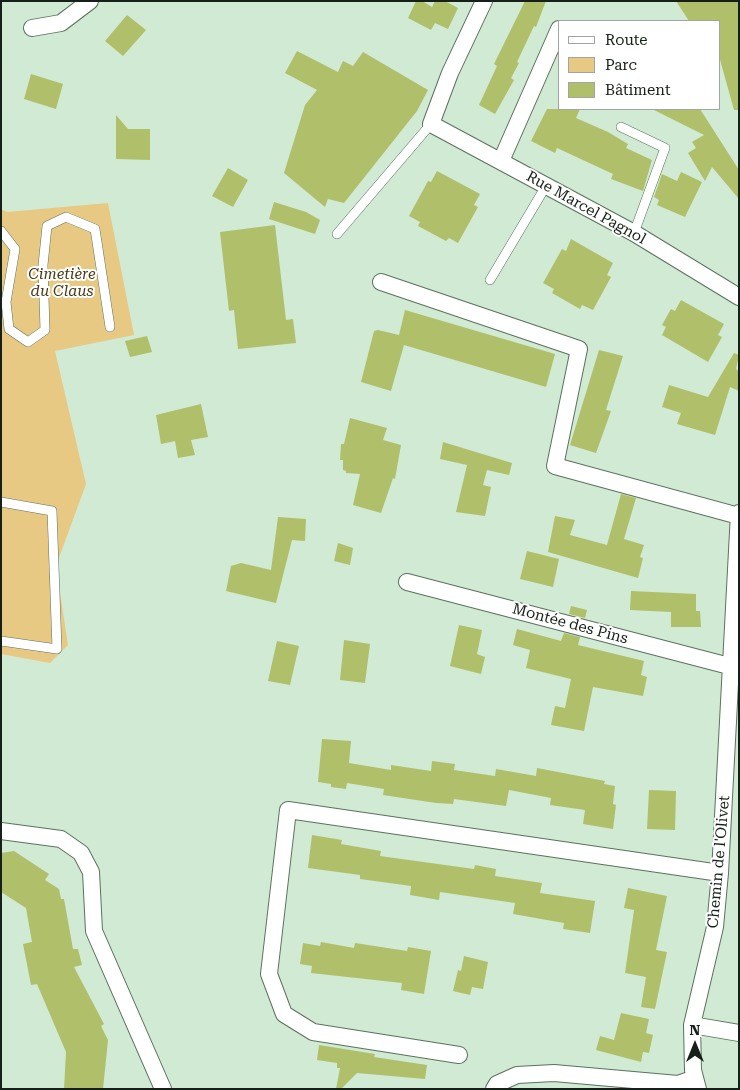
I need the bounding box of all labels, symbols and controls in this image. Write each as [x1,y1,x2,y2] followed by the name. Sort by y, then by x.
[558,20,720,110] legend
[605,31,647,49] text: Route
[605,56,637,74] text: Parc
[605,81,671,99] text: Bâtiment
[523,168,649,248] street label: Rue Marcel Pagnol
[28,266,96,301] park label: Cimetière du Claus
[510,600,630,648] street label: Montée des Pins
[704,795,734,929] street label: Chemin de l'Olivet
[670,1020,720,1070] north arrow
[690,1022,700,1038] text: N

